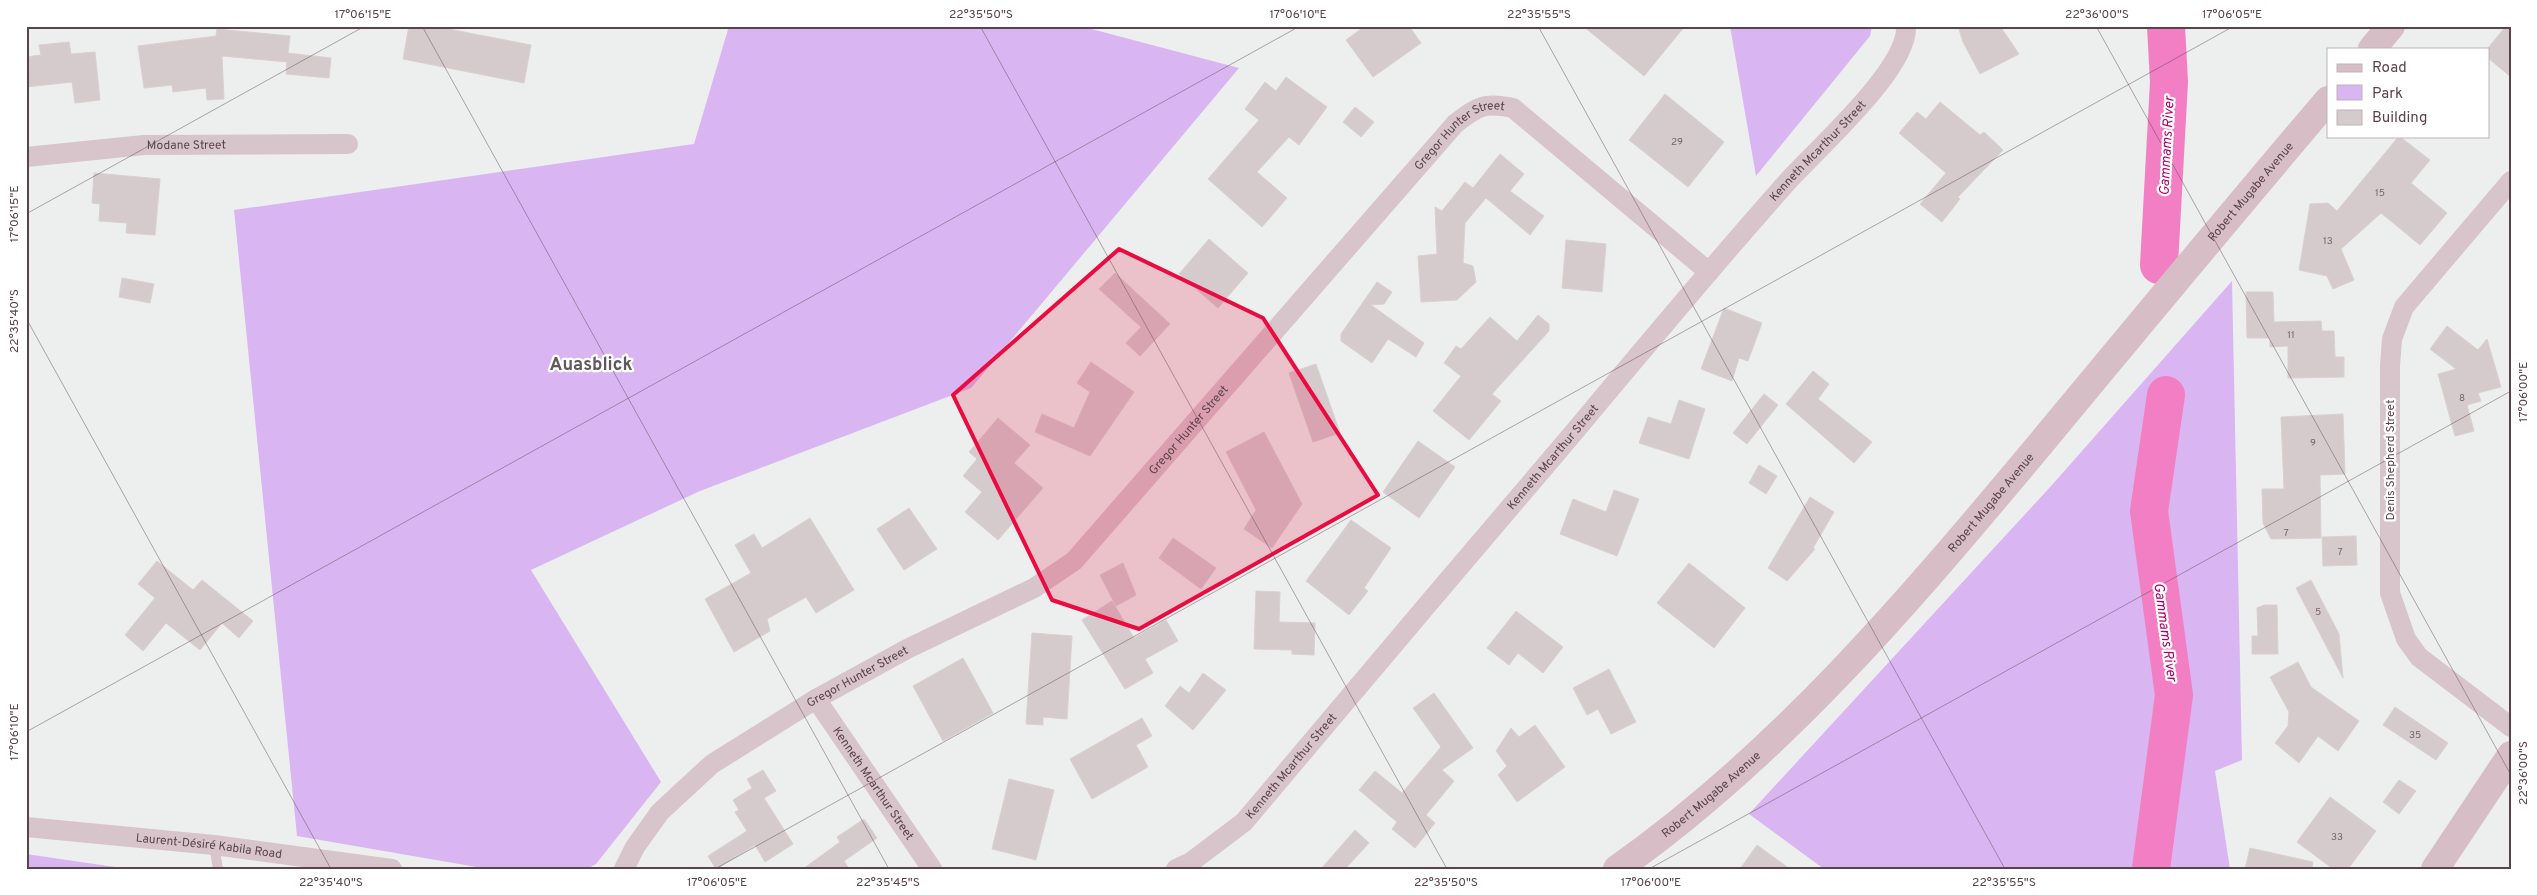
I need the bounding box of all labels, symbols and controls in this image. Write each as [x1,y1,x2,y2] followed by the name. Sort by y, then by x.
[335,7,392,23] text: 17°06'15"E
[949,7,1013,23] text: 22°35'50"S
[1269,7,1327,23] text: 17°06'10"E
[1507,7,1571,23] text: 22°35'55"S
[2065,7,2129,23] text: 22°36'00"S
[2202,7,2262,23] text: 17°06'05"E
[2327,48,2490,138] legend
[2372,59,2407,78] text: Road
[2372,85,2403,104] text: Park
[2156,94,2179,196] water label: Gammams River
[1766,97,1870,205] street label: Kenneth Mcarthur Street
[1411,98,1506,174] street label: Gregor Hunter Street
[2372,109,2427,128] text: Building
[1671,136,1683,149] house number: 29
[147,138,226,154] street label: Modane Street
[2205,139,2298,246] street label: Robert Mugabe Avenue
[7,186,23,243] text: 17°06'15"E
[2375,187,2385,200] house number: 15
[2323,235,2333,248] house number: 13
[7,289,23,353] text: 22°35'40"S
[2287,329,2295,342] house number: 11
[549,354,633,377] district label: Auasblick
[2516,362,2532,422] text: 17°06'00"E
[1146,382,1232,479] street label: Gregor Hunter Street
[2459,392,2465,405] house number: 8
[2383,400,2399,520] street label: Denis Shepherd Street
[1504,401,1603,514] street label: Kenneth Mcarthur Street
[2310,437,2316,450] house number: 9
[1945,450,2038,556] street label: Robert Mugabe Avenue
[2283,527,2289,540] house number: 7
[2337,546,2343,559] house number: 7
[2149,582,2180,684] water label: Gammams River
[2315,606,2321,619] house number: 5
[804,643,911,712] street label: Gregor Hunter Street
[7,703,23,761] text: 17°06'10"E
[1243,710,1341,823] street label: Kenneth Mcarthur Street
[828,724,917,844] street label: Kenneth Mcarthur Street
[2409,729,2421,742] house number: 35
[2516,741,2532,805] text: 22°36'00"S
[1659,748,1765,842] street label: Robert Mugabe Avenue
[135,831,283,863] street label: Laurent-Désiré Kabila Road
[2331,831,2343,844] house number: 33
[299,875,363,891] text: 22°35'40"S
[687,875,747,891] text: 17°06'05"E
[856,875,920,891] text: 22°35'45"S
[1414,875,1478,891] text: 22°35'50"S
[1621,875,1681,891] text: 17°06'00"E
[1972,875,2036,891] text: 22°35'55"S

